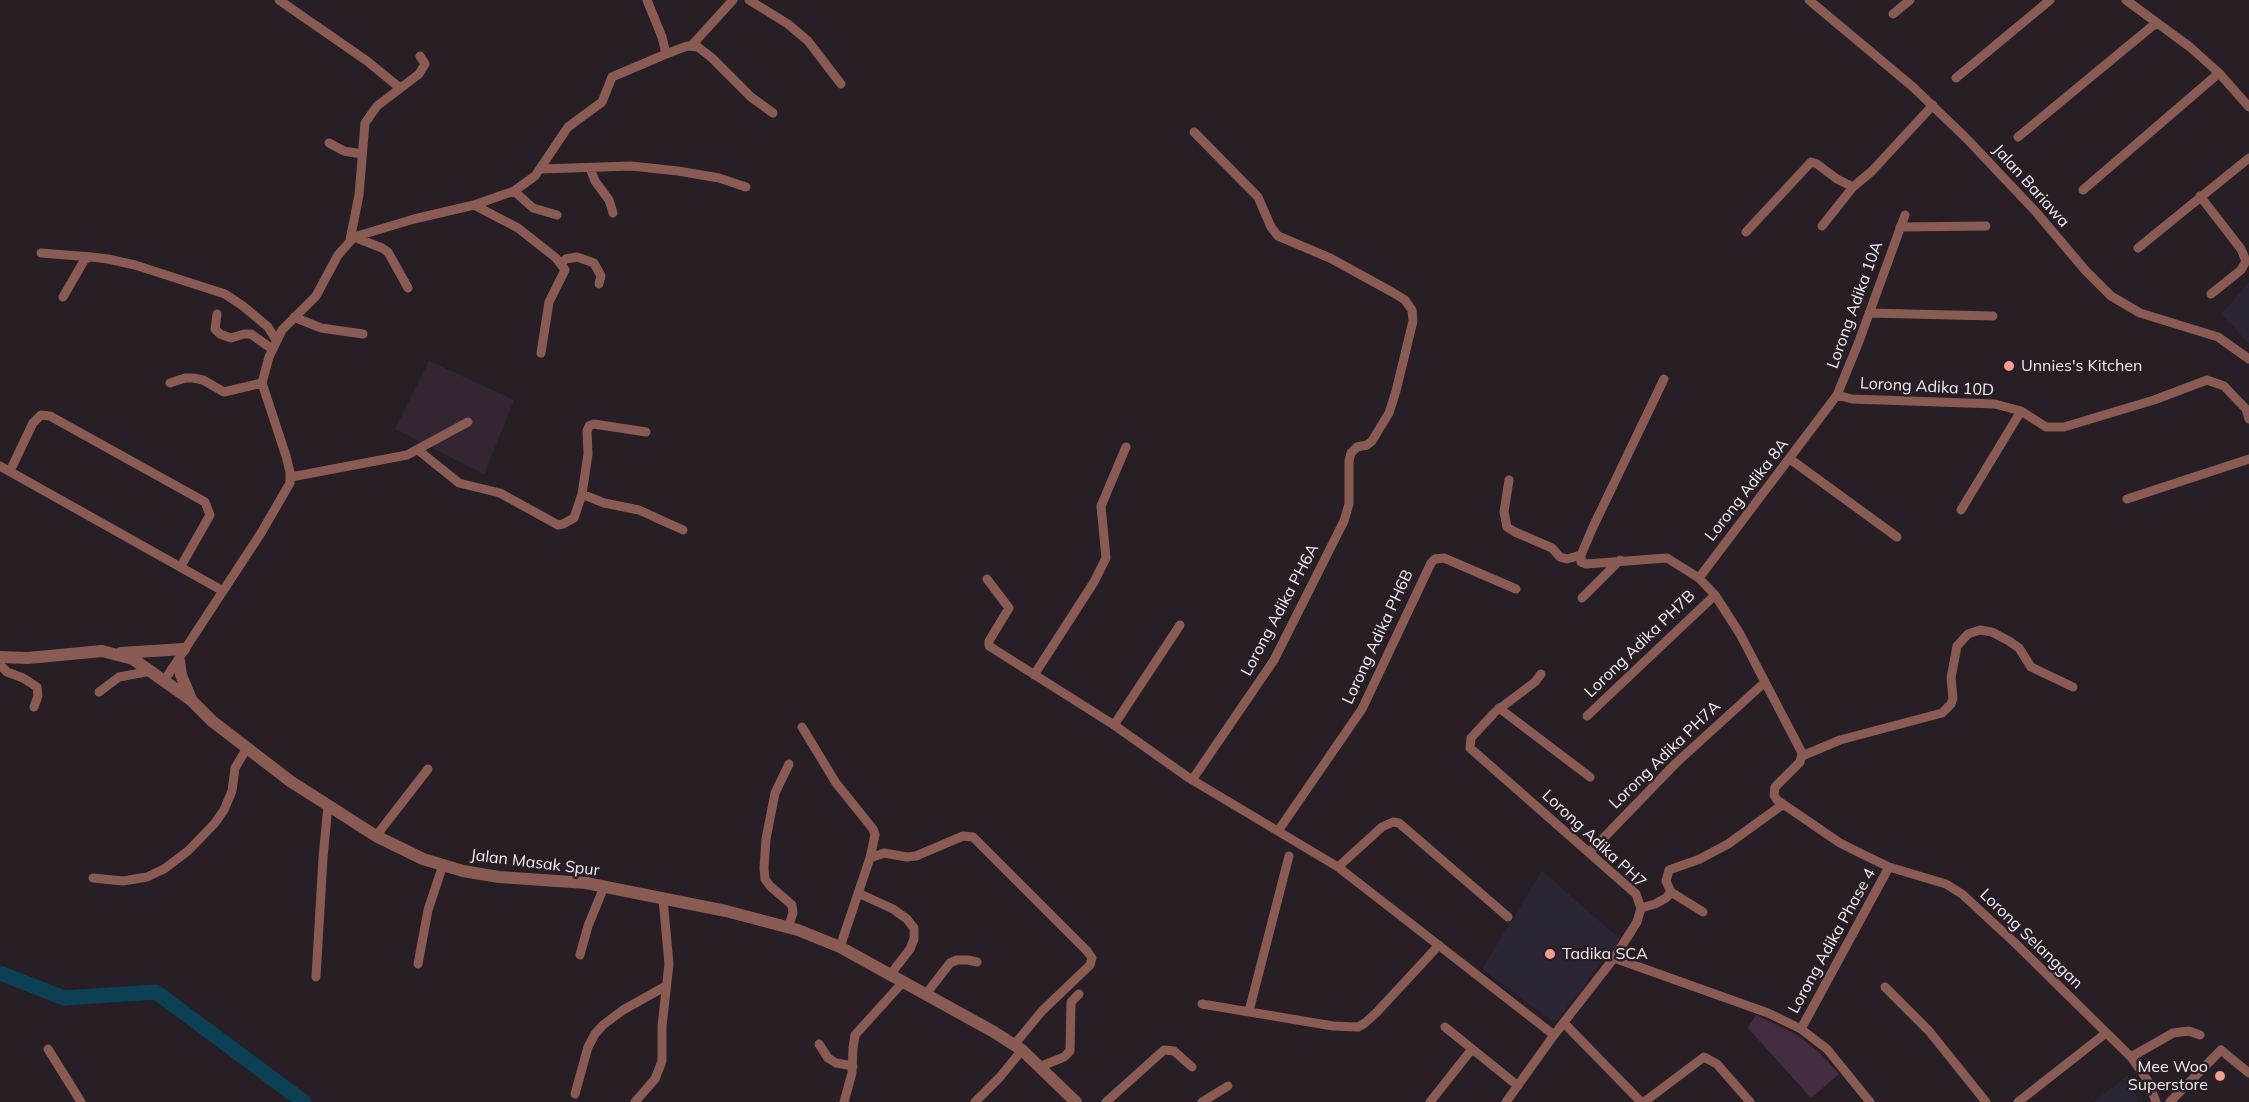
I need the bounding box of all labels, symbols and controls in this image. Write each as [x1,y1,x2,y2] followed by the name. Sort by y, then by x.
[1989,141,2073,231] street label: Jalan Bariawa
[1823,239,1887,371] street label: Lorong Adika 10A
[2021,356,2142,376] place label: Unnies's Kitchen
[2002,359,2016,373] marker: Unnies's Kitchen
[1860,374,1994,400] street label: Lorong Adika 10D
[1701,435,1793,545] street label: Lorong Adika 8A
[1237,541,1323,679] street label: Lorong Adika PH6A
[1338,567,1418,707] street label: Lorong Adika PH6B
[1581,586,1699,702] street label: Lorong Adika PH7B
[1606,697,1724,813] street label: Lorong Adika PH7A
[1538,786,1650,892] street label: Lorong Adika PH7
[469,846,601,880] street label: Jalan Masak Spur
[1784,865,1880,1017] street label: Lorong Adika Phase 4
[1976,885,2086,993] street label: Lorong Selanggan
[1562,944,1648,964] place label: Tadika SCA
[1543,947,1557,961] marker: Tadika SCA
[2128,1057,2208,1095] place label: Mee Woo Superstore
[2213,1069,2227,1083] marker: Mee Woo Superstore

